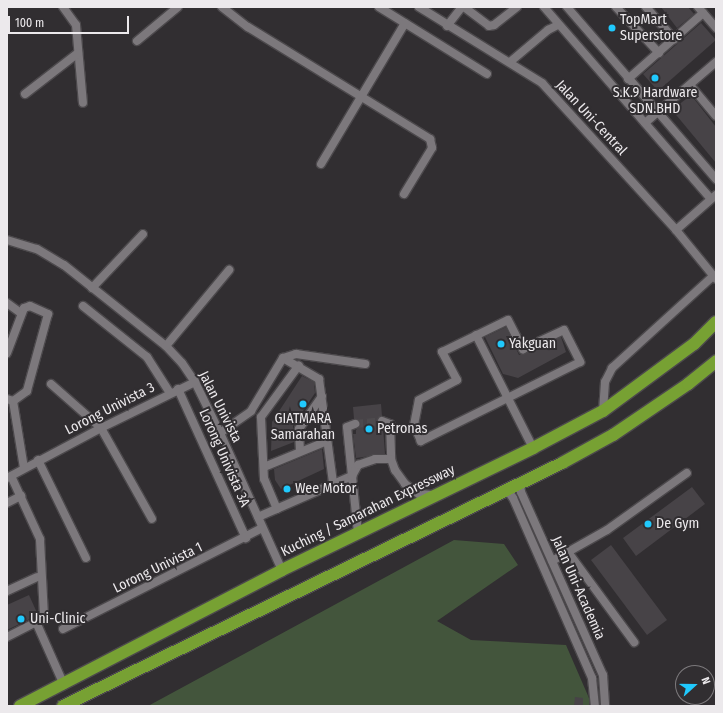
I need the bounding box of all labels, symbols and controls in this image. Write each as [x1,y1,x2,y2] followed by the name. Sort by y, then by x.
[10,8,131,34] scale bar
[620,12,682,44] place label: TopMart Superstore
[15,16,44,30] text: 100 m
[607,23,617,33] marker: TopMart Superstore
[650,73,660,83] marker: S.K.9 Hardware SDN.BHD
[552,77,630,159] street label: Jalan Uni-Central
[613,85,697,118] place label: S.K.9 Hardware SDN.BHD
[509,336,556,352] place label: Yakguan
[496,339,506,349] marker: Yakguan
[195,368,245,446] street label: Jalan Univista
[62,379,158,439] street label: Lorong Univista 3
[298,399,308,409] marker: GIATMARA Samarahan
[195,406,253,510] street label: Lorong Univista 3A
[271,411,335,444] place label: GIATMARA Samarahan
[377,421,427,437] place label: Petronas
[364,424,374,434] marker: Petronas
[278,461,458,561] street label: Kuching / Samarahan Expressway
[295,481,356,497] place label: Wee Motor
[282,484,292,494] marker: Wee Motor
[656,516,699,532] place label: De Gym
[643,519,653,529] marker: De Gym
[548,534,608,642] street label: Jalan Uni-Academia
[111,539,205,597] street label: Lorong Univista 1
[30,611,85,627] place label: Uni-Clinic
[15,613,27,625] marker: Uni-Clinic
[675,665,715,705] north arrow
[698,675,713,686] text: N

